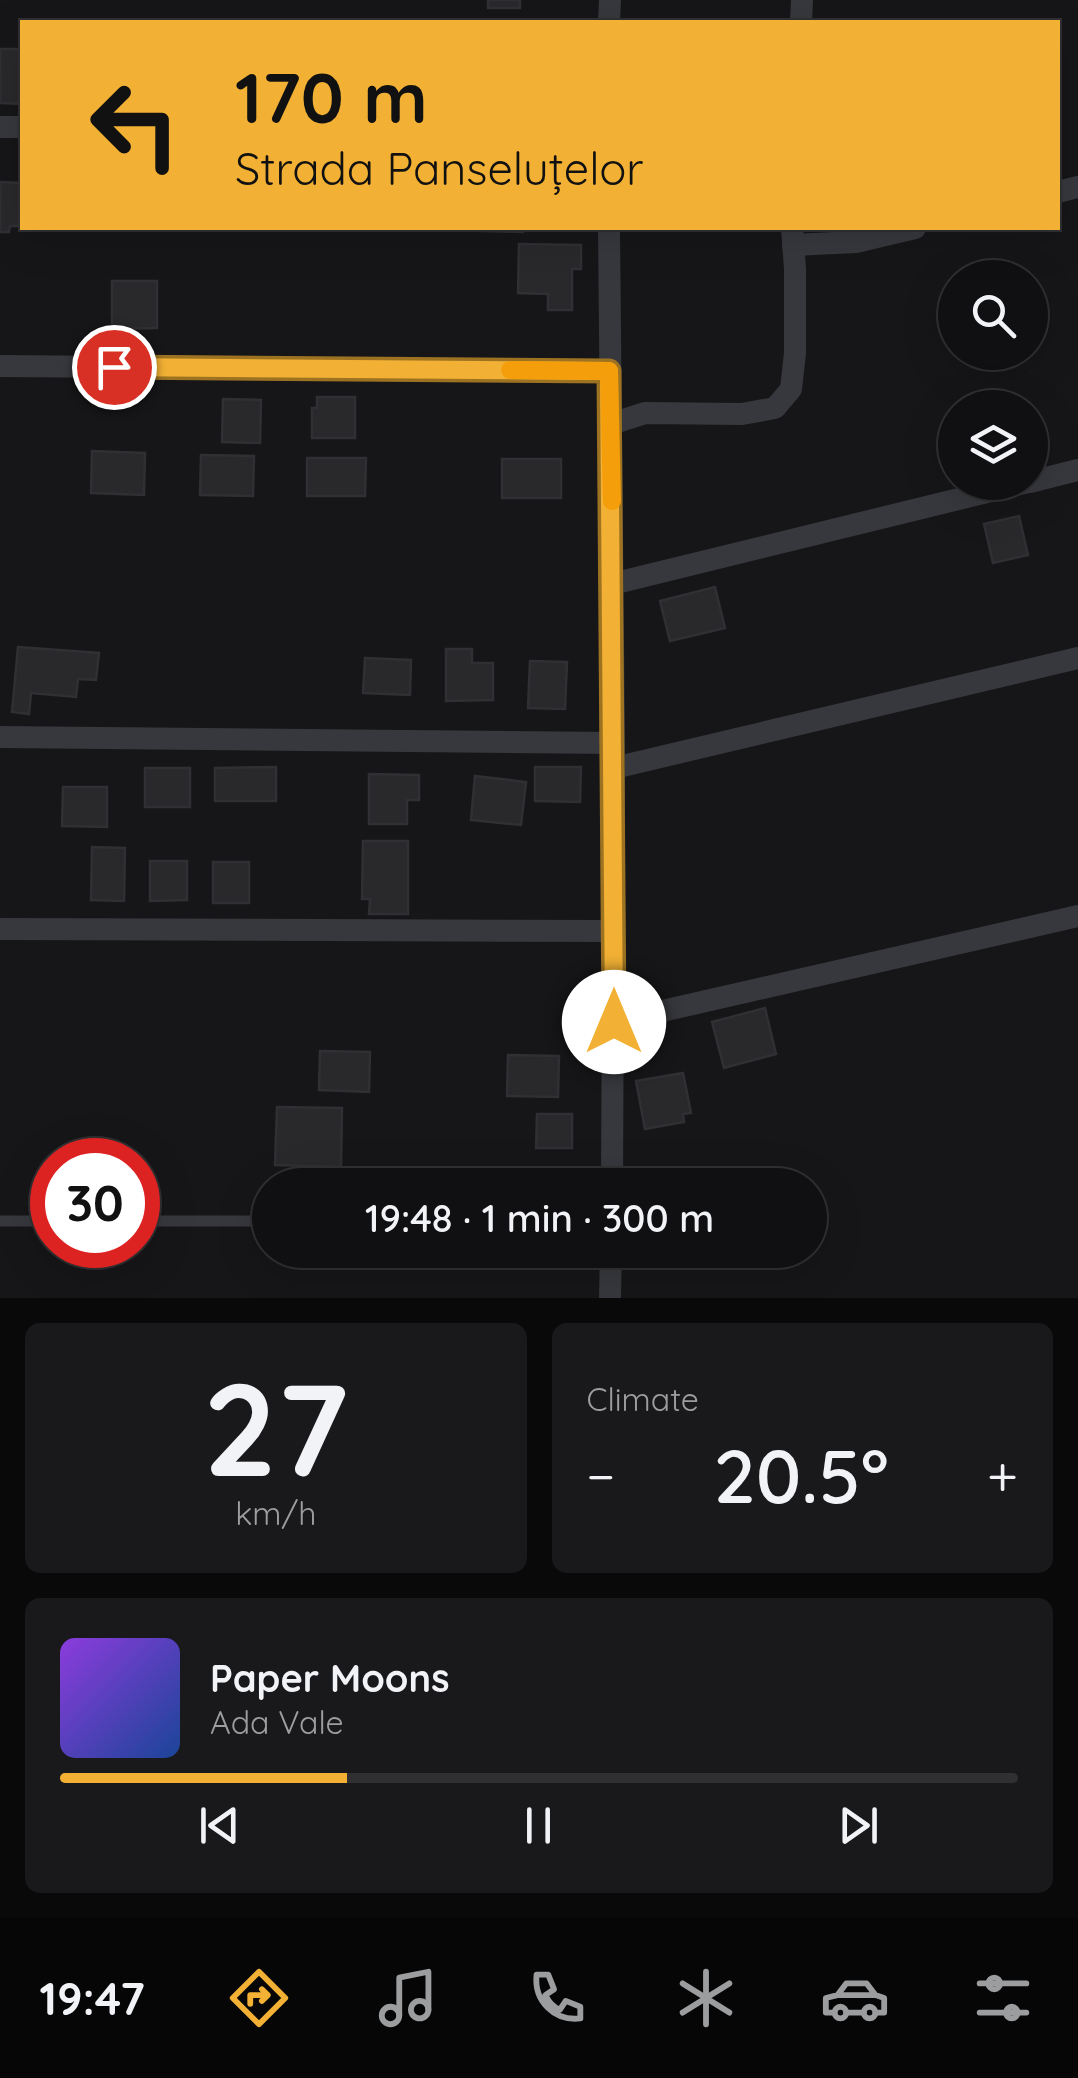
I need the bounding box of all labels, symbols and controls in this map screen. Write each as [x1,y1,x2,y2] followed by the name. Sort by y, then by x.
[235,53,428,141] text: 170 m
[70,60,200,190] icon: left
[235,140,644,196] text: Strada Panseluțelor
[938,260,1048,500] map controls
[938,260,1048,370] button: search
[72,325,157,410] pin
[87,340,142,395] icon: arrive
[938,390,1048,500] button: layers
[562,970,666,1074] position arrow
[30,1138,160,1268] speed limit sign: 30
[365,1194,714,1242] text: 19:48 · 1 min · 300 m
[203,1346,348,1509] text: 27
[587,1379,699,1419] text: Climate
[713,1428,889,1522] text: 20.5°
[587,1441,615,1510] text: −
[987,1441,1018,1510] text: +
[235,1493,316,1533] text: km/h
[210,1654,450,1702] text: Paper Moons
[210,1702,344,1742] text: Ada Vale
[192,1798,247,1853] icon: previous
[511,1798,566,1853] icon: pause
[831,1798,886,1853] icon: next
[224,1963,294,2033] icon: directions
[373,1963,443,2033] icon: music
[522,1963,592,2033] icon: phone
[671,1963,741,2033] icon: climate
[820,1963,890,2033] icon: car
[968,1963,1038,2033] icon: filters
[39,1970,145,2026] text: 19:47

